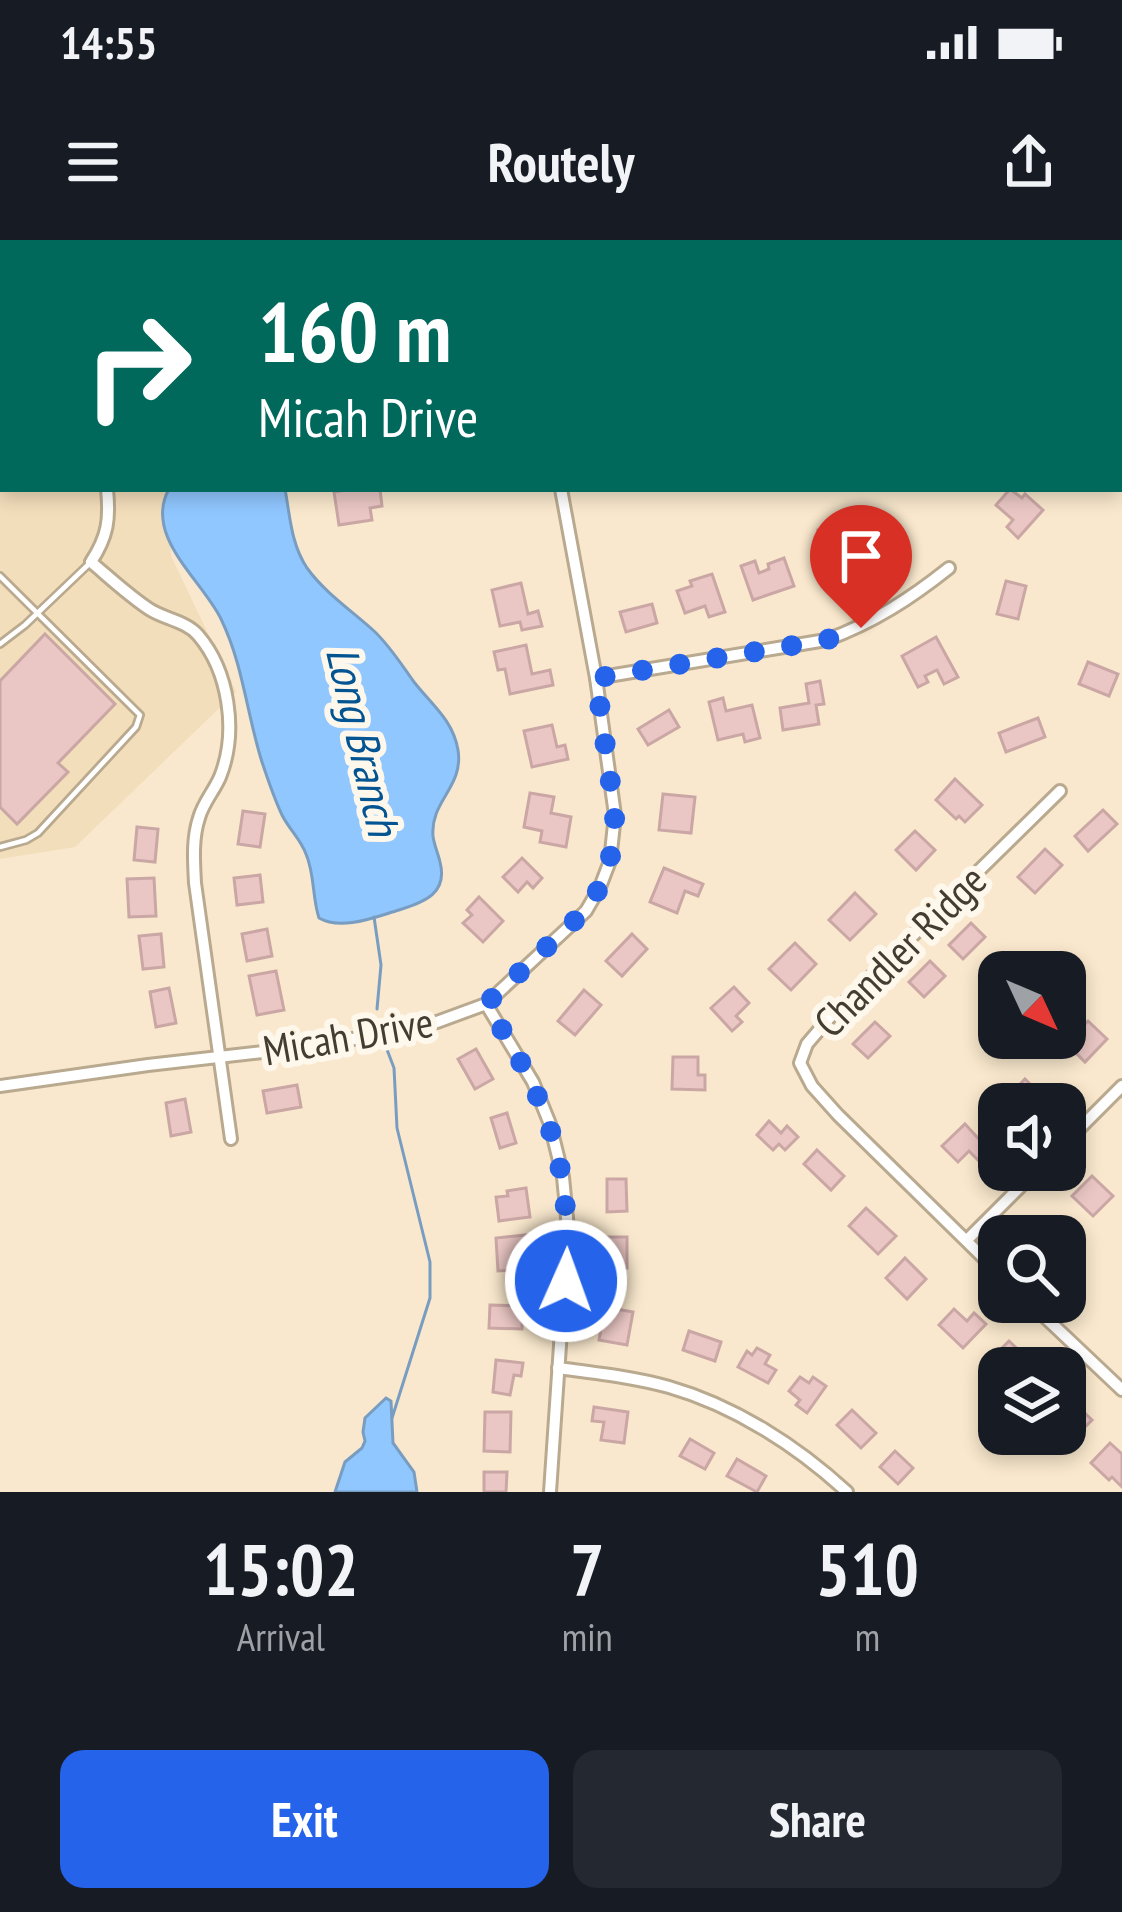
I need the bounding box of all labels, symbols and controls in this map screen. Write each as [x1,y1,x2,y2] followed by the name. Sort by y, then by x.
[60,13,157,71] text: 14:55
[488,127,634,197] text: Routely
[60,129,126,195] icon: menu
[996,129,1062,195] icon: share
[258,276,451,385] text: 160 m
[60,288,216,444] icon: right
[258,382,478,452] text: Micah Drive
[810,505,912,628] pin
[828,523,894,589] icon: arrive
[314,641,414,843] water label: Long Branch
[802,853,997,1048] street label: Chandler Ridge
[978,951,1086,1059] north arrow
[978,951,1086,1455] map controls
[259,994,437,1077] street label: Micah Drive
[978,1083,1086,1191] button: sound
[978,1215,1086,1323] button: search
[503,1218,629,1344] position arrow
[978,1347,1086,1455] button: layers
[203,1522,359,1615] text: 15:02
[570,1522,604,1615] text: 7
[816,1522,919,1615] text: 510
[237,1611,325,1662] text: Arrival
[562,1611,613,1662] text: min
[855,1611,880,1662] text: m
[60,1750,549,1888] button: Exit
[573,1750,1062,1888] button: Share

